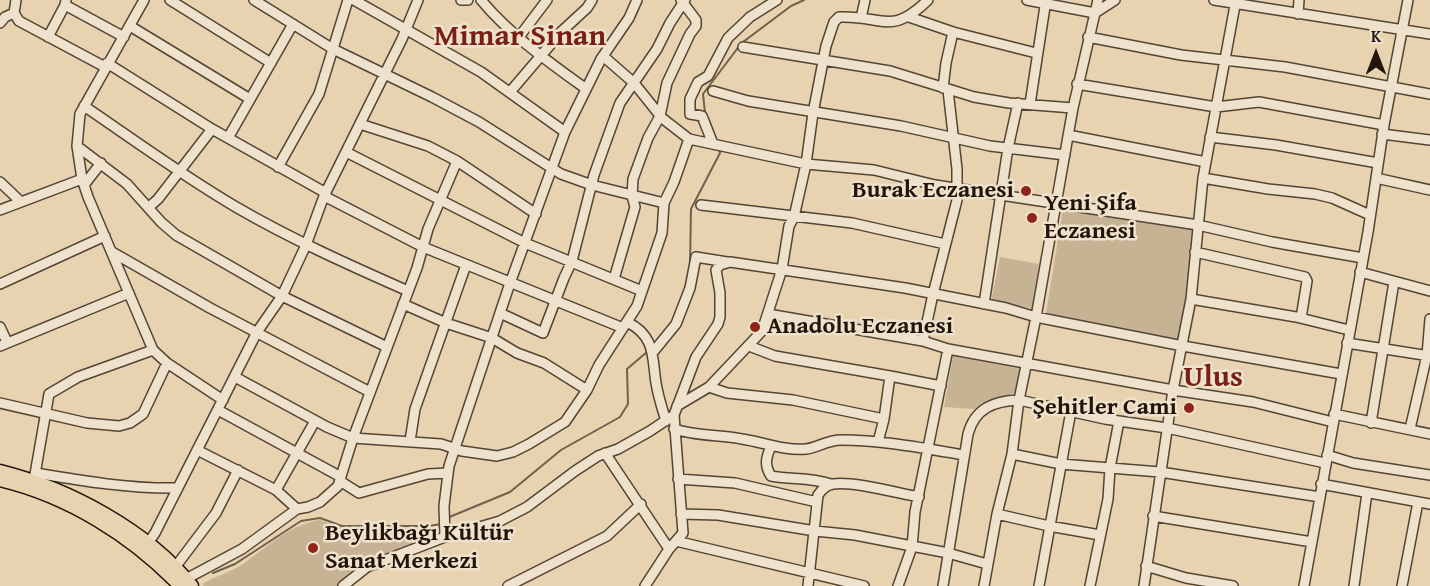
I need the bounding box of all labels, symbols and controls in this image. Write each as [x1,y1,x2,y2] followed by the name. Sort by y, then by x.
[434,19,606,55] district label: Mimar Sinan
[1346,24,1406,84] north arrow
[1371,24,1381,48] text: K
[852,177,1014,205] place label: Burak Eczanesi
[1019,184,1033,198] marker: Burak Eczanesi
[1044,190,1137,246] place label: Yeni Şifa Eczanesi
[1025,211,1039,225] marker: Yeni Şifa Eczanesi
[767,313,953,341] place label: Anadolu Eczanesi
[748,320,762,334] marker: Anadolu Eczanesi
[1183,360,1243,396] district label: Ulus
[1032,394,1177,422] place label: Şehitler Cami
[1182,401,1196,415] marker: Şehitler Cami
[325,520,514,576] place label: Beylikbağı Kültür Sanat Merkezi
[306,541,320,555] marker: Beylikbağı Kültür Sanat Merkezi

